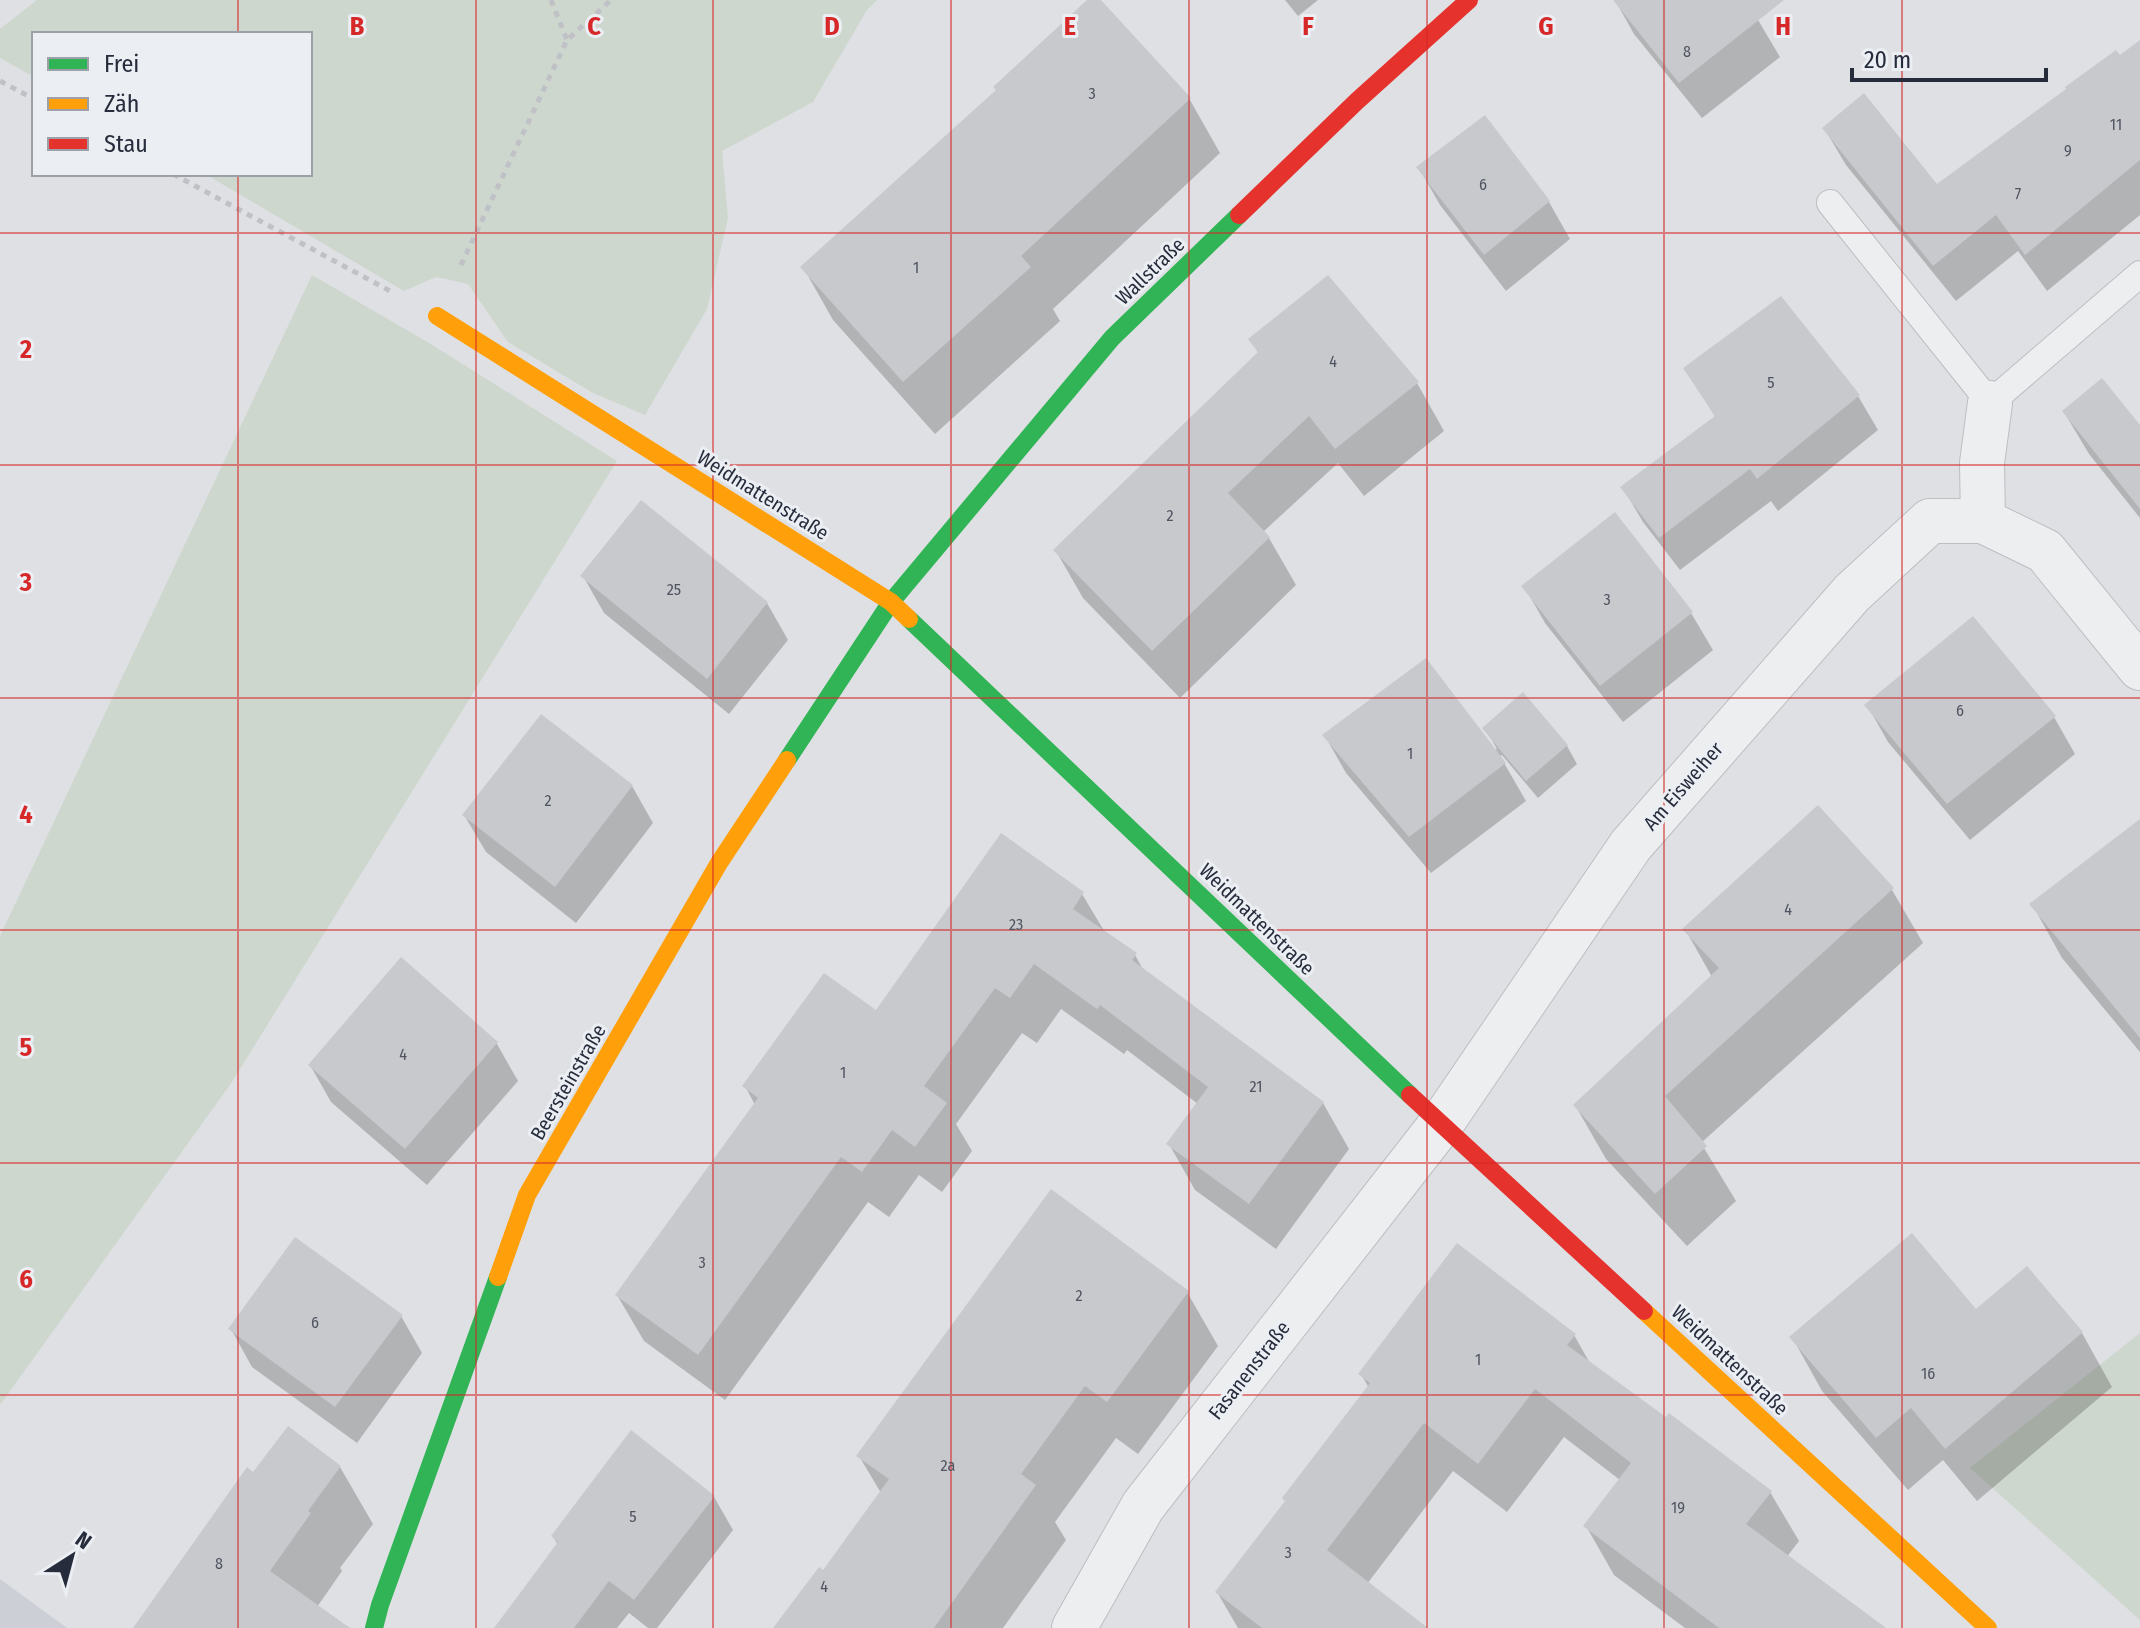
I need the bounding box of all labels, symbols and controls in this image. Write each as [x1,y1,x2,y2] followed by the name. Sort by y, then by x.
[350,11,365,42] text: B
[587,11,601,42] text: C
[824,11,840,42] text: D
[1064,11,1076,42] text: E
[1302,11,1314,42] text: F
[1538,11,1554,42] text: G
[1775,11,1791,42] text: H
[32,32,312,176] legend
[1852,32,2046,82] scale bar
[1683,42,1691,61] house number: 8
[1864,46,1911,74] text: 20 m
[104,50,139,78] text: Frei
[1088,84,1096,103] house number: 3
[104,90,139,118] text: Zäh
[2110,115,2122,134] house number: 11
[104,130,148,158] text: Stau
[2064,141,2072,160] house number: 9
[1479,175,1487,194] house number: 6
[2015,184,2022,203] house number: 7
[1111,232,1189,310] street label: Wallstraße
[913,258,919,277] house number: 1
[19,334,32,365] text: 2
[1329,352,1337,371] house number: 4
[1767,373,1775,392] house number: 5
[693,445,833,545] street label: Weidmattenstraße
[1166,506,1174,525] house number: 2
[19,567,32,598] text: 3
[667,580,681,599] house number: 25
[1603,590,1611,609] house number: 3
[1956,701,1964,720] house number: 6
[1638,737,1728,835] street label: Am Eisweiher
[1407,744,1413,763] house number: 1
[544,791,552,810] house number: 2
[19,799,33,830] text: 4
[1194,858,1320,980] street label: Weidmattenstraße
[1784,900,1792,919] house number: 4
[1009,915,1023,934] house number: 23
[525,1020,611,1144] street label: Beersteinstraße
[20,1032,33,1063] text: 5
[399,1045,407,1064] house number: 4
[840,1063,846,1082] house number: 1
[1250,1077,1262,1096] house number: 21
[698,1253,706,1272] house number: 3
[19,1264,33,1295] text: 6
[1075,1286,1083,1305] house number: 2
[1667,1300,1793,1420] street label: Weidmattenstraße
[311,1313,319,1332] house number: 6
[1203,1316,1295,1424] street label: Fasanenstraße
[1475,1350,1481,1369] house number: 1
[1921,1364,1935,1383] house number: 16
[941,1456,956,1475] house number: 2a
[1671,1498,1685,1517] house number: 19
[629,1507,637,1526] house number: 5
[32,1516,112,1596] north arrow
[70,1525,97,1555] text: N
[1284,1543,1292,1562] house number: 3
[215,1554,223,1573] house number: 8
[820,1577,828,1596] house number: 4

